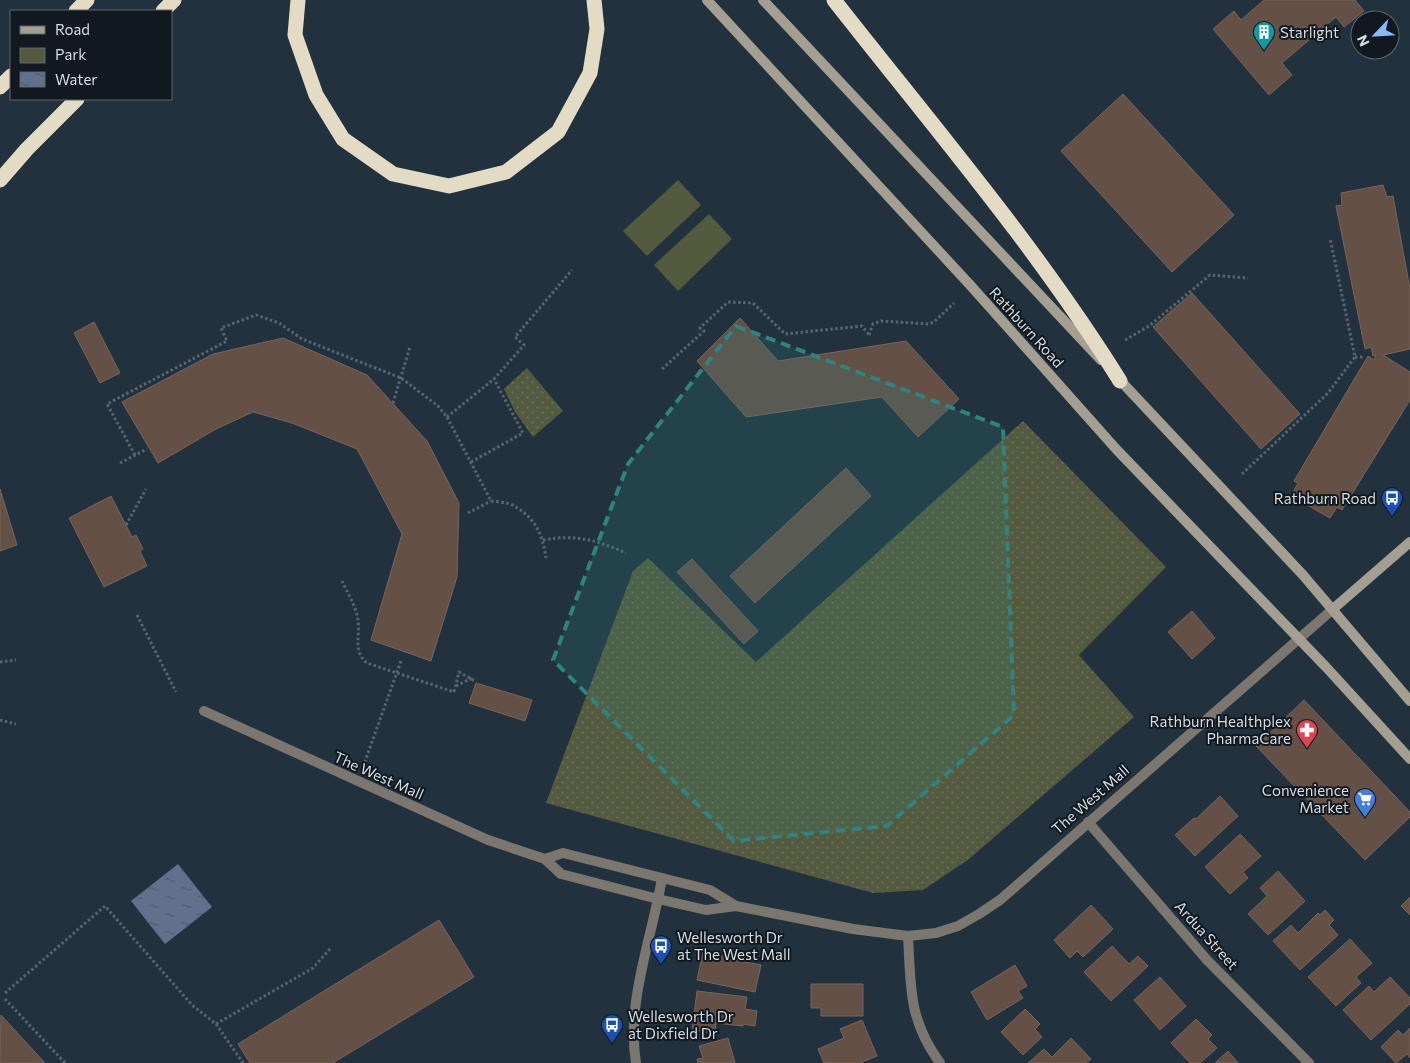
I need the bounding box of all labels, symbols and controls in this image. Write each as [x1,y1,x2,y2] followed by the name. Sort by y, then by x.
[10,10,172,100] legend
[1350,10,1400,60] north arrow
[55,20,90,38] text: Road
[1252,20,1276,51] building icon: Starlight
[1280,23,1339,41] place label: Starlight
[1353,32,1373,49] text: N
[55,45,86,63] text: Park
[55,70,97,88] text: Water
[986,283,1068,371] street label: Rathburn Road
[1380,486,1404,517] bus stop icon: Rathburn Road
[1274,489,1376,507] place label: Rathburn Road
[1150,712,1291,747] place label: Rathburn Healthplex PharmaCare
[1295,718,1319,749] pharmacy icon: Rathburn Healthplex PharmaCare
[331,747,427,803] street label: The West Mall
[1048,761,1132,837] street label: The West Mall
[1262,781,1349,816] place label: Convenience Market
[1353,787,1377,818] supermarket icon: Convenience Market
[1171,897,1243,973] street label: Ardua Street
[677,928,791,963] place label: Wellesworth Dr at The West Mall
[649,934,673,965] bus stop icon: Wellesworth Dr at The West Mall
[628,1007,734,1042] place label: Wellesworth Dr at Dixfield Dr
[600,1013,624,1044] bus stop icon: Wellesworth Dr at Dixfield Dr

